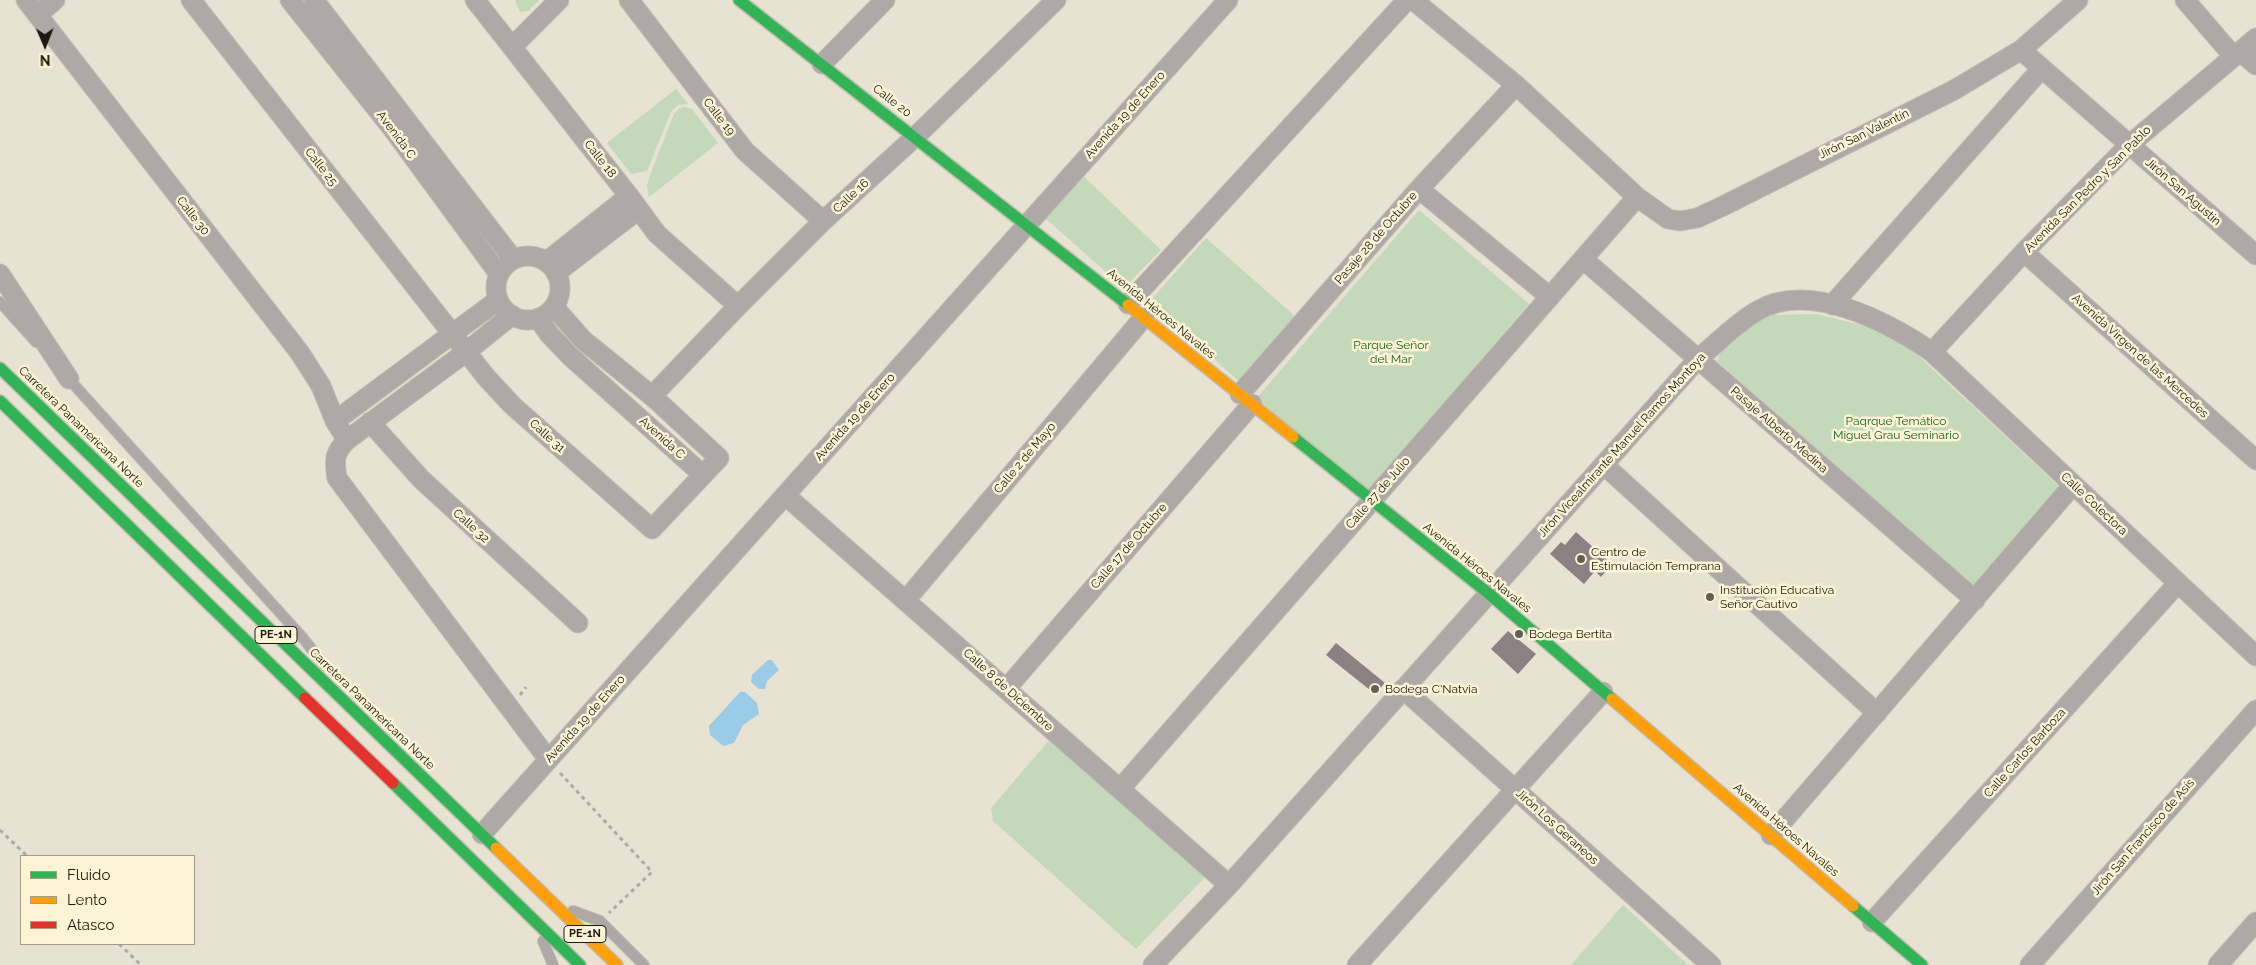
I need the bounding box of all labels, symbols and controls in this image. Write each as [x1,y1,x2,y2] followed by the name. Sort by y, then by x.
[20,20,70,70] north arrow
[40,52,51,68] text: N
[1082,68,1168,162] street label: Avenida 19 de Enero
[870,81,914,121] street label: Calle 20
[700,95,738,139] street label: Calle 19
[1817,106,1911,162] street label: Jirón San Valentín
[373,108,419,162] street label: Avenida C
[2022,123,2154,255] street label: Avenida San Pedro y San Pablo
[581,137,619,181] street label: Calle 18
[302,145,340,189] street label: Calle 25
[2142,155,2224,229] street label: Jirón San Agustin
[830,176,872,216] street label: Calle 16
[1332,189,1420,287] street label: Pasaje 28 de Octubre
[173,194,213,238] street label: Calle 30
[1104,266,1218,362] street label: Avenida Héroes Navales
[2069,291,2211,421] street label: Avenida Virgen de las Mercedes
[1353,338,1429,366] park label: Parque Señor del Mar
[1535,350,1709,540] street label: Jirón Vicealmirante Manuel Ramos Montoya
[15,363,147,491] street label: Carretera Panamericana Norte
[812,370,898,464] street label: Avenida 19 de Enero
[1727,384,1831,476] street label: Pasaje Alberto Medina
[636,414,688,462] street label: Avenida C
[1833,414,1959,442] park label: Paqrque Temático Miguel Grau Seminario
[526,416,568,456] street label: Calle 31
[991,419,1059,497] street label: Calle 2 de Mayo
[1343,454,1413,532] street label: Calle 27 de Julio
[2058,470,2130,538] street label: Calle Colectora
[1088,500,1170,592] street label: Calle 17 de Octubre
[450,506,492,546] street label: Calle 32
[1420,520,1534,616] street label: Avenida Héroes Navales
[1591,545,1721,573] place label: Centro de Estimulación Temprana
[1575,553,1587,565] marker: Centro de Estimulación Temprana
[1720,583,1834,611] place label: Institución Educativa Señor Cautivo
[1704,591,1716,603] marker: Institución Educativa Señor Cautivo
[255,626,297,644] road number: PE-1N
[1529,627,1612,641] place label: Bodega Bertita
[1513,628,1525,640] marker: Bodega Bertita
[306,645,438,773] street label: Carretera Panamericana Norte
[960,646,1056,734] street label: Calle 8 de Diciembre
[542,672,628,766] street label: Avenida 19 de Enero
[1385,682,1478,696] place label: Bodega C'Natvia
[1369,683,1381,695] marker: Bodega C'Natvia
[1981,705,2069,801] street label: Calle Carlos Barboza
[2089,776,2197,898] street label: Jirón San Francisco de Asís
[1730,780,1842,880] street label: Avenida Héroes Navales
[1513,786,1601,868] street label: Jirón Los Geraneos
[20,855,195,945] legend
[67,866,110,884] text: Fluido
[67,891,107,909] text: Lento
[67,916,114,934] text: Atasco
[564,926,606,942] road number: PE-1N

